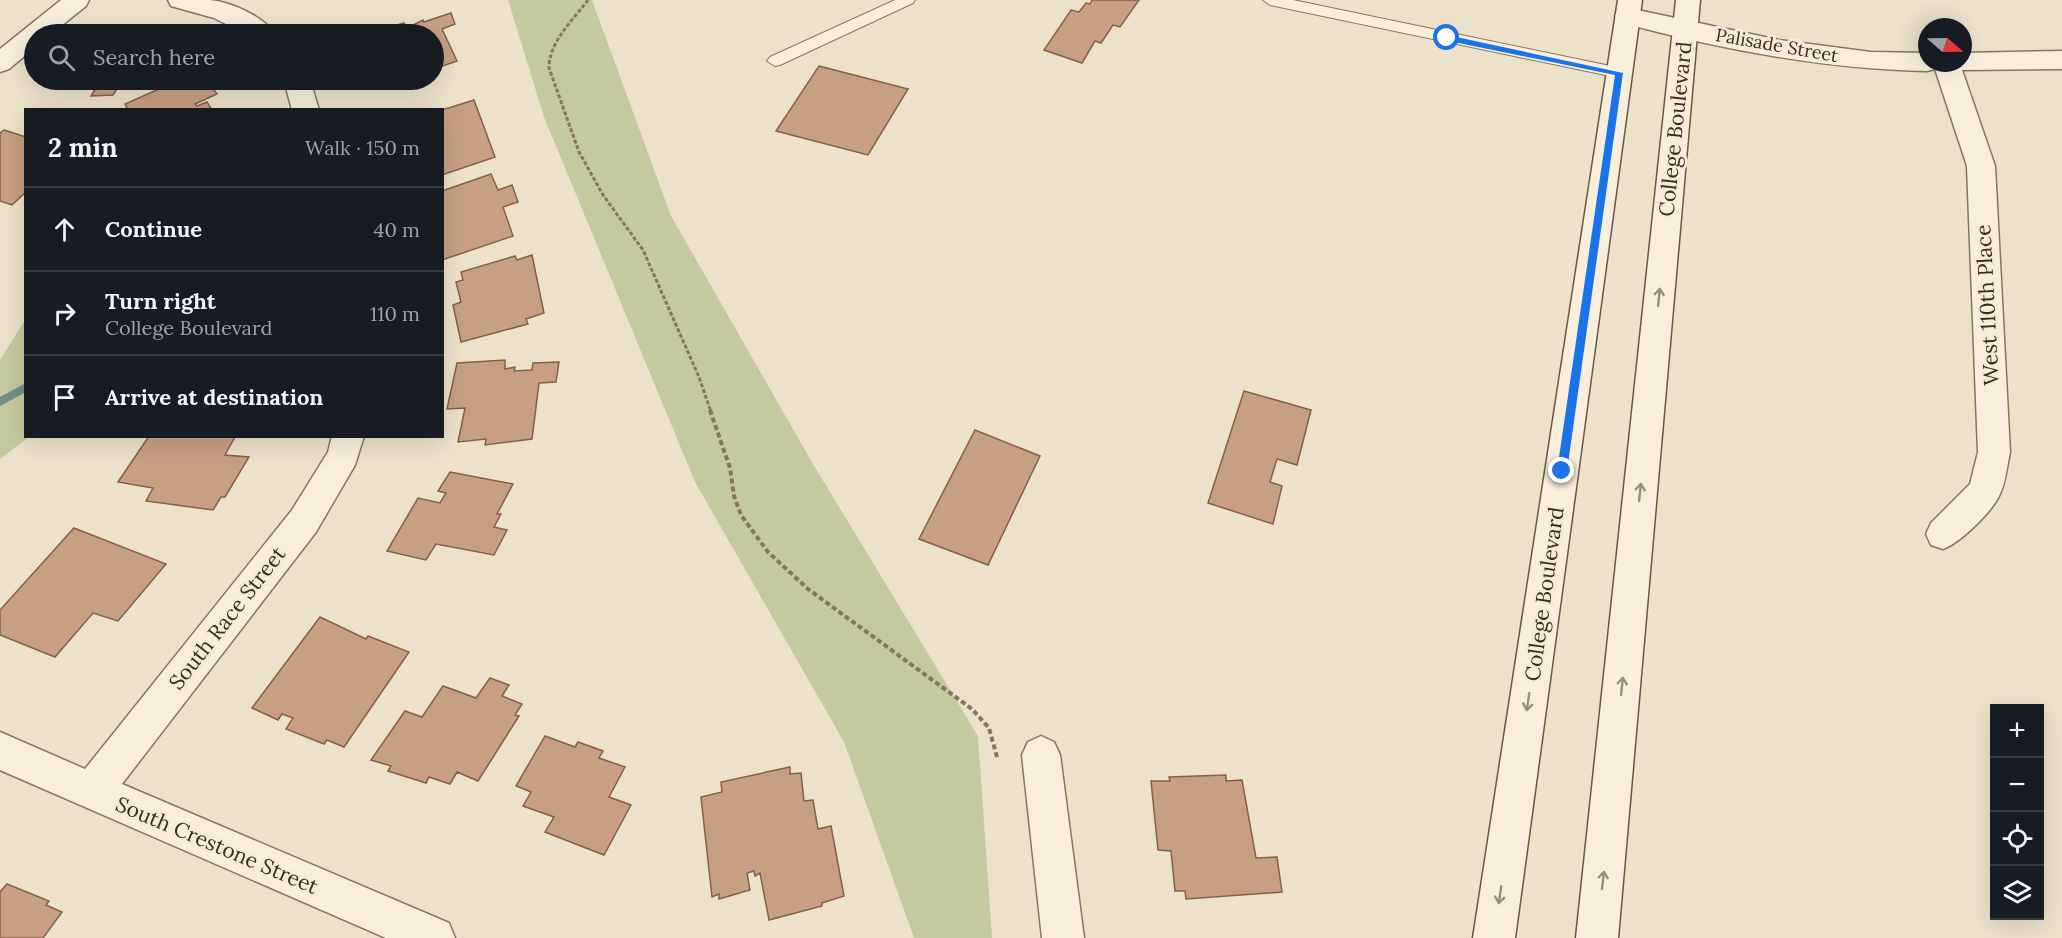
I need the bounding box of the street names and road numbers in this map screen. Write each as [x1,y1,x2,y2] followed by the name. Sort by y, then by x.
[1714,23,1840,67] street label: Palisade Street
[1652,40,1698,218] street label: College Boulevard
[1969,224,2005,386] street label: West 110th Place
[1518,505,1570,683] street label: College Boulevard
[163,540,292,695] street label: South Race Street
[112,790,323,900] street label: South Crestone Street

